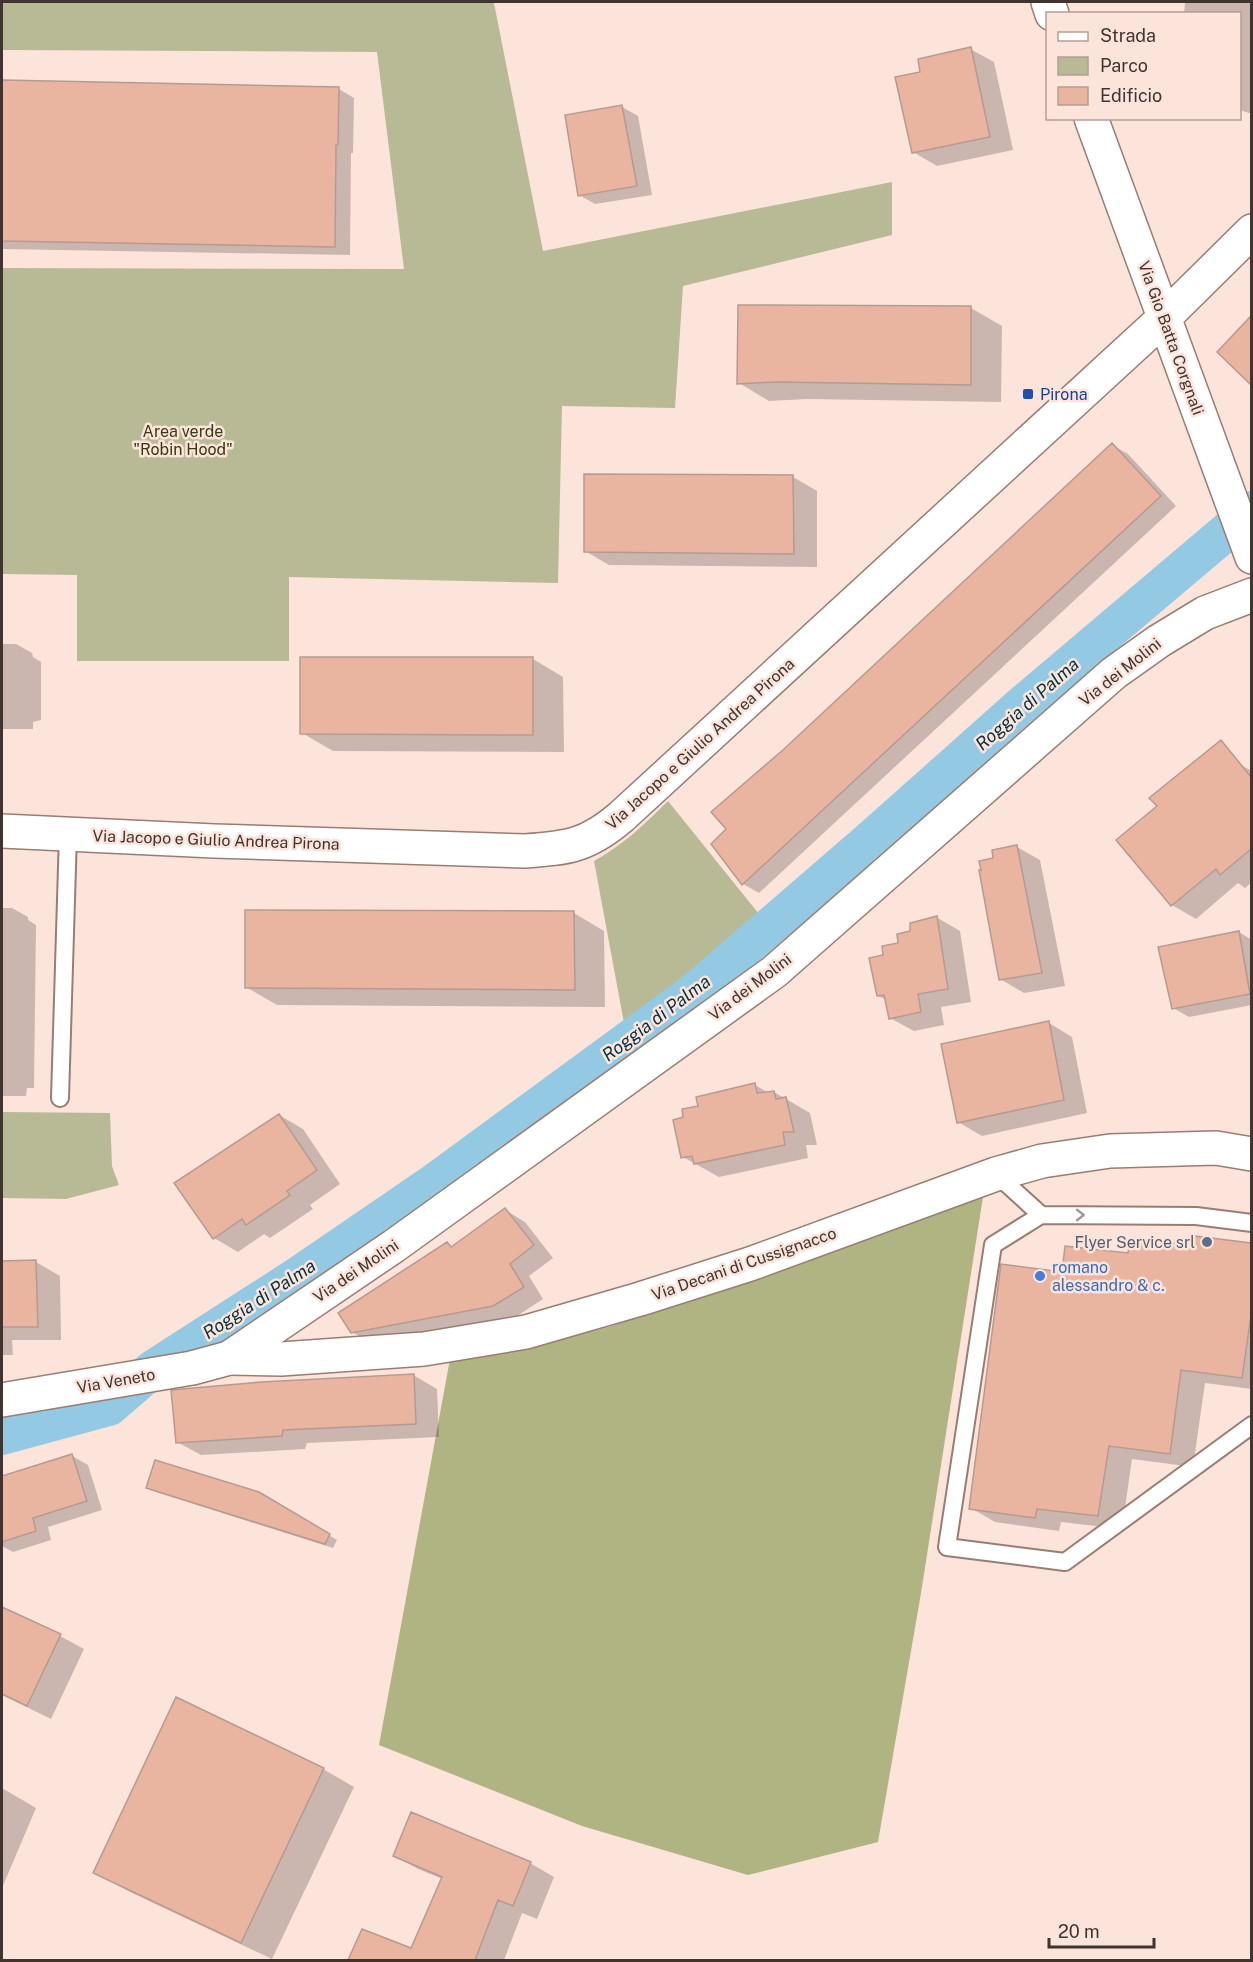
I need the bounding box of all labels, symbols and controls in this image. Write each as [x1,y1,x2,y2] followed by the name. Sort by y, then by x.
[1046,12,1241,120] legend
[1100,25,1156,46] text: Strada
[1100,55,1148,76] text: Parco
[1100,85,1162,106] text: Edificio
[1134,258,1208,418] street label: Via Gio Batta Corgnali
[1040,385,1087,404] place label: Pirona
[1021,387,1035,401] marker: Pirona
[133,422,233,459] park label: Area verde "Robin Hood"
[1075,634,1165,710] street label: Via dei Molini
[971,653,1083,755] water label: Roggia di Palma
[602,654,798,834] street label: Via Jacopo e Giulio Andrea Pirona
[92,826,340,854] street label: Via Jacopo e Giulio Andrea Pirona
[705,950,795,1024] street label: Via dei Molini
[598,971,714,1065] water label: Roggia di Palma
[1076,1209,1085,1221] one-way arrow
[649,1223,839,1305] street label: Via Decani di Cussignacco
[1074,1233,1195,1252] place label: Flyer Service srl
[310,1235,402,1307] street label: Via dei Molini
[1200,1235,1214,1249] marker: Flyer Service srl
[199,1255,319,1343] water label: Roggia di Palma
[1052,1258,1165,1295] place label: romano alessandro & c.
[1033,1269,1047,1283] marker: romano alessandro & c.
[75,1365,157,1397] street label: Via Veneto
[1049,1911,1154,1949] scale bar
[1058,1921,1100,1942] text: 20 m

